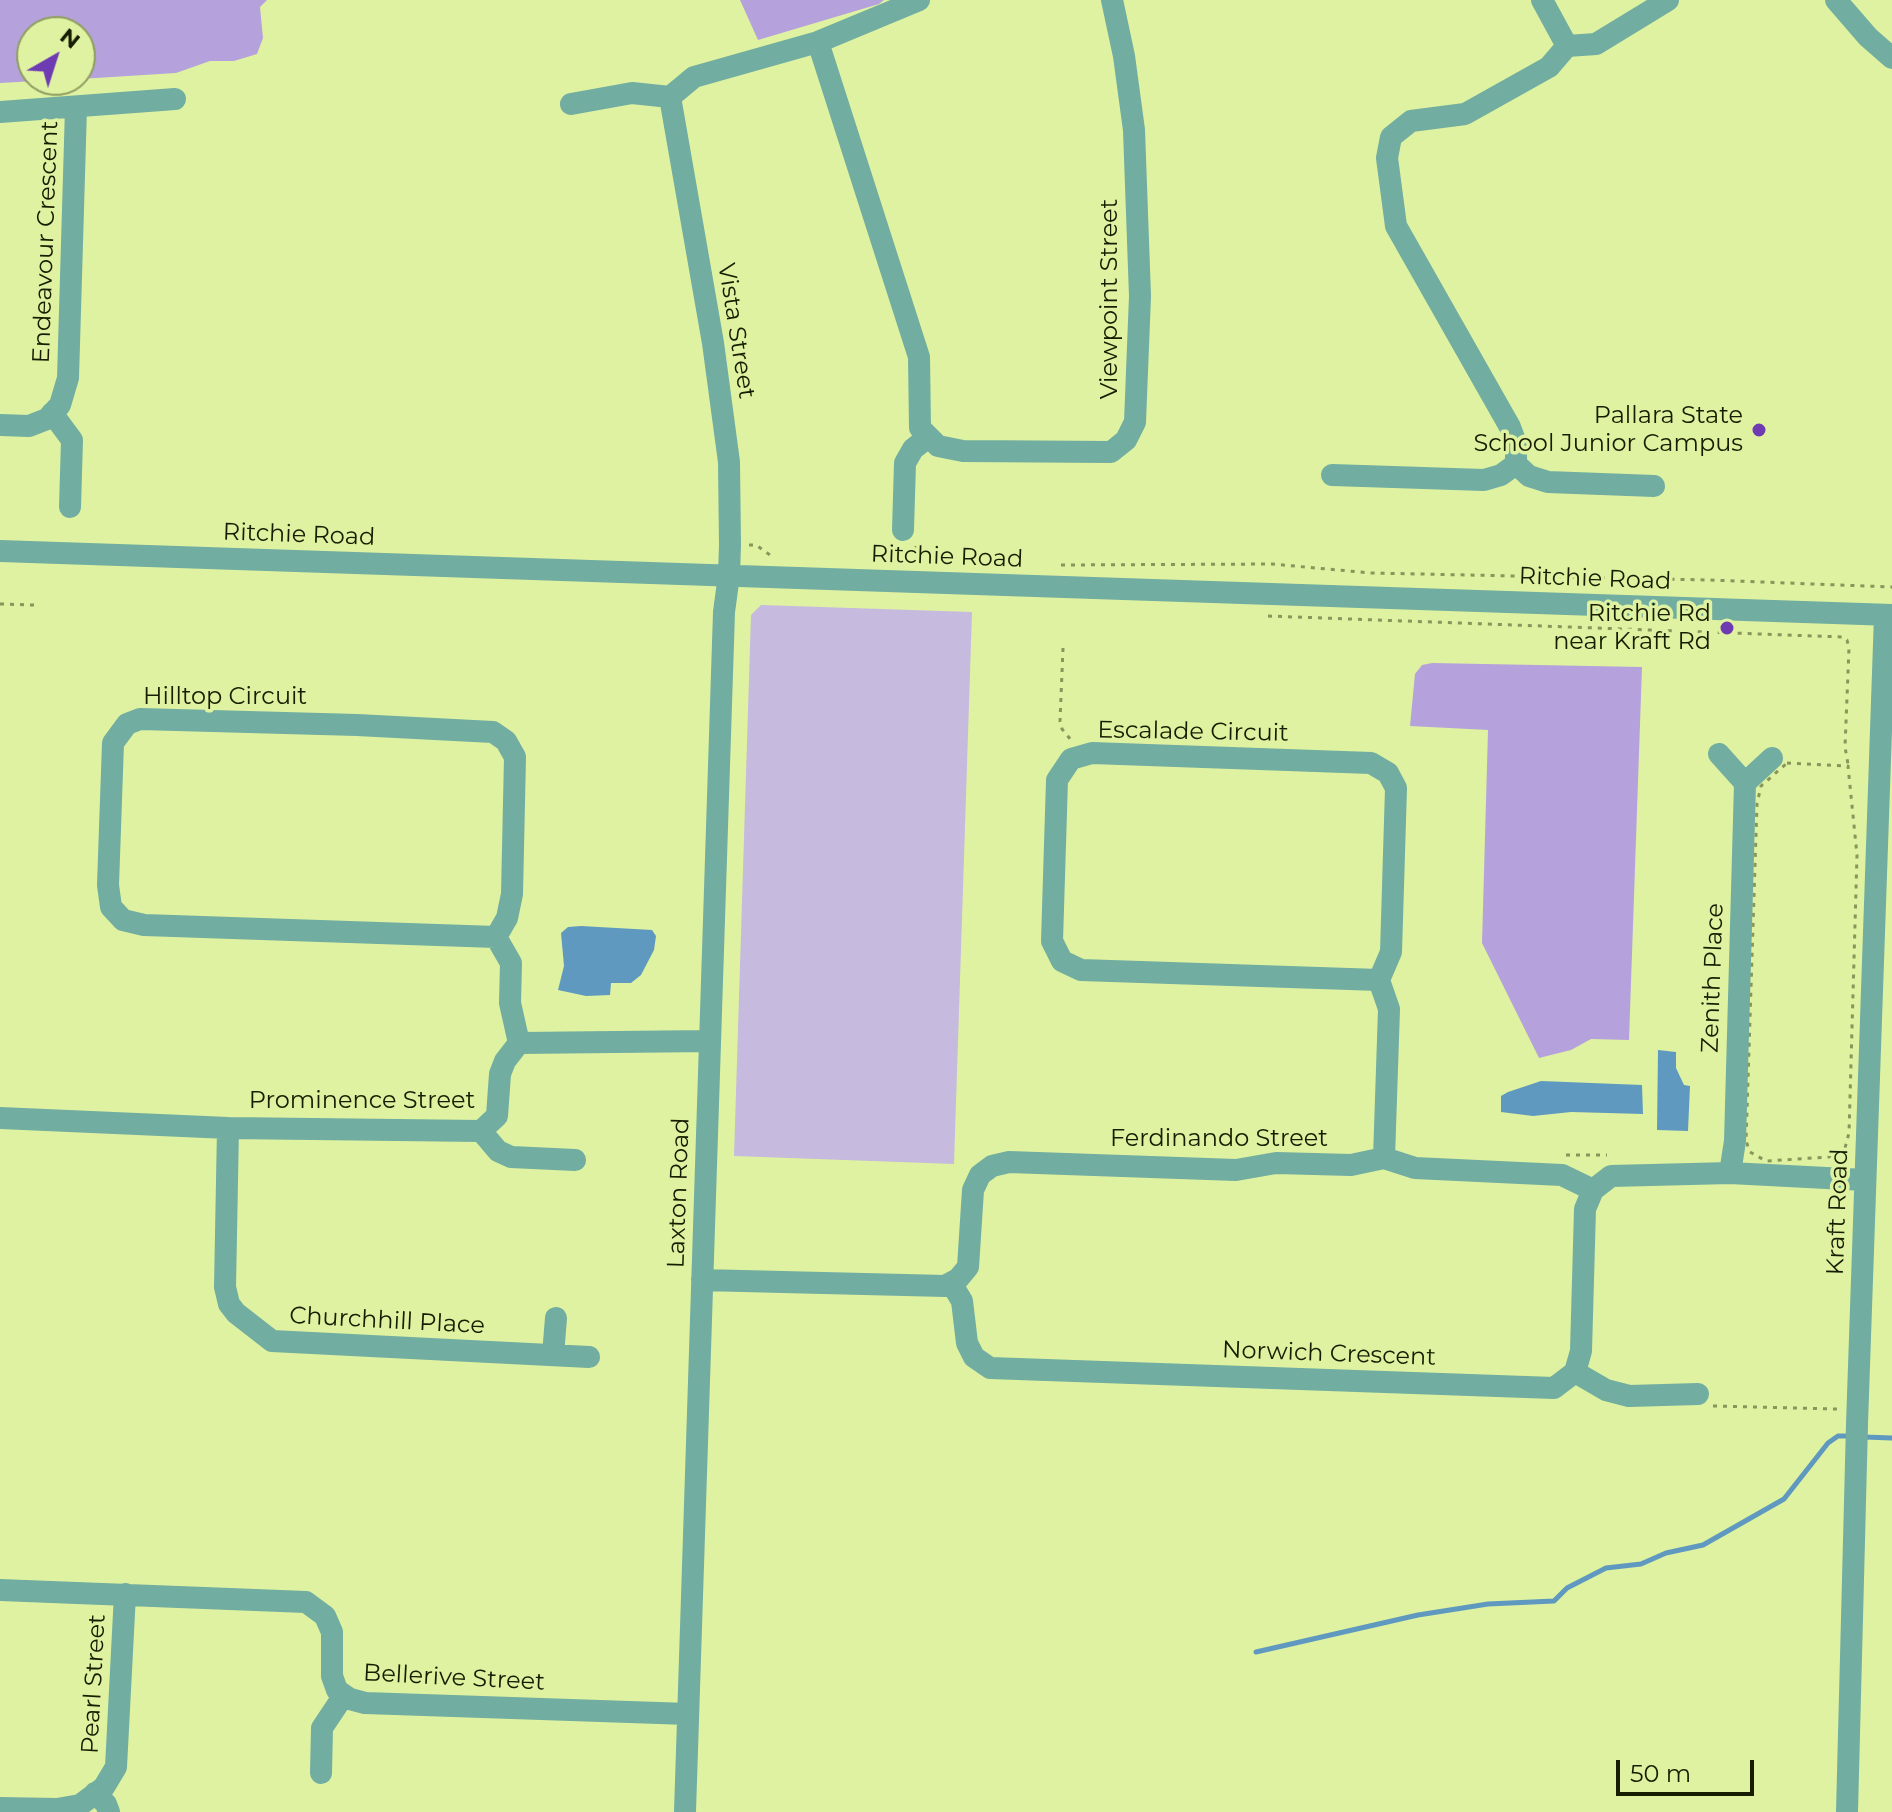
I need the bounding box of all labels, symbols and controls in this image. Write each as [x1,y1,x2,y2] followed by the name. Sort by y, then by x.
[16,16,96,96] north arrow
[55,22,86,55] text: N
[27,120,65,364] street label: Endeavour Crescent
[1096,199,1124,399] street label: Viewpoint Street
[711,261,761,401] street label: Vista Street
[1473,402,1743,458] place label: Pallara State School Junior Campus
[1750,421,1768,439] marker: Pallara State School Junior Campus
[222,518,376,552] street label: Ritchie Road
[870,540,1024,574] street label: Ritchie Road
[1518,562,1672,596] street label: Ritchie Road
[1553,600,1711,656] place label: Ritchie Rd near Kraft Rd
[1718,619,1736,637] marker: Ritchie Rd near Kraft Rd
[143,683,307,711] street label: Hilltop Circuit
[1097,716,1289,748] street label: Escalade Circuit
[1696,902,1730,1054] street label: Zenith Place
[249,1087,475,1115] street label: Prominence Street
[662,1117,696,1269] street label: Laxton Road
[1110,1125,1328,1153] street label: Ferdinando Street
[1821,1148,1855,1276] street label: Kraft Road
[289,1301,485,1341] street label: Churchhill Place
[1221,1336,1437,1372] street label: Norwich Crescent
[76,1613,112,1755] street label: Pearl Street
[362,1659,546,1697] street label: Bellerive Street
[1620,1744,1758,1794] scale bar
[1630,1759,1691,1788] text: 50 m

